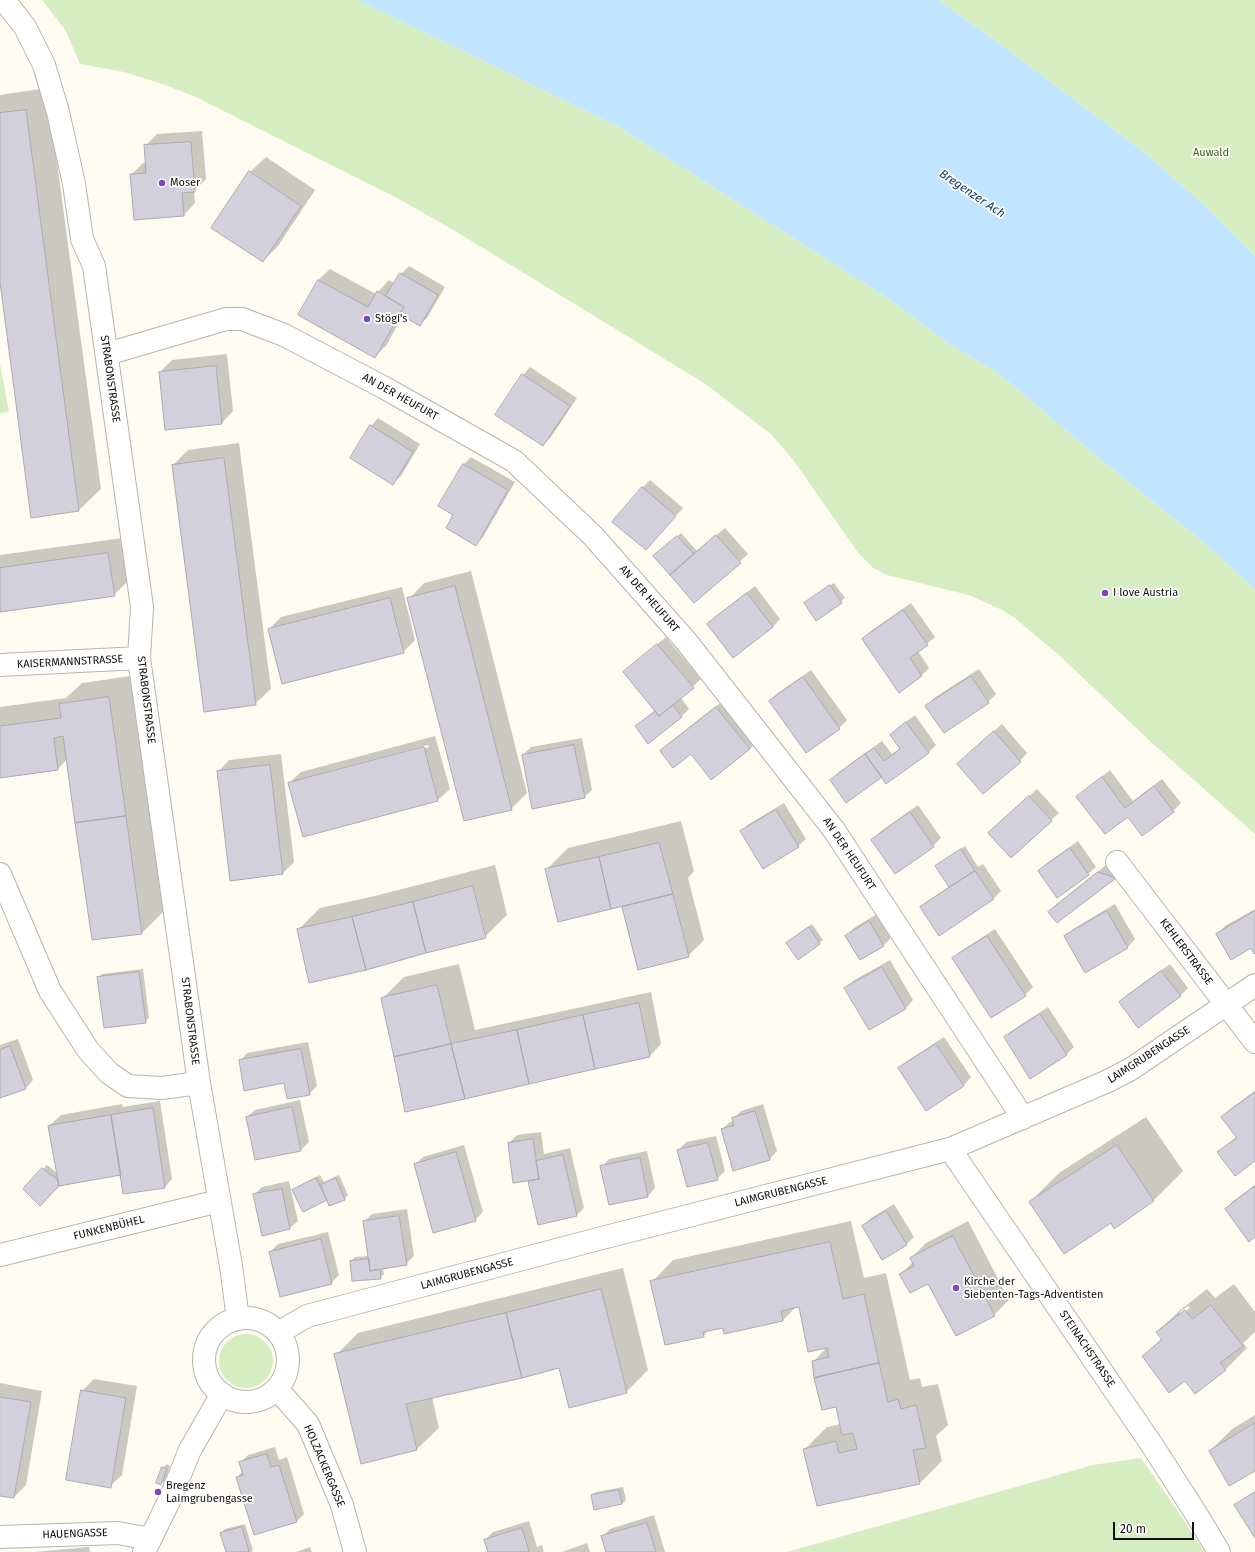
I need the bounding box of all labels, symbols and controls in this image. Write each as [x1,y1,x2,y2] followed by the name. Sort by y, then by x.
[1193,146,1229,160] park label: Auwald
[936,167,1008,221] water label: Bregenzer Ach
[170,176,200,190] place label: Moser
[157,178,167,188] marker: Moser
[375,312,407,326] place label: Stögi's
[362,314,372,324] marker: Stögi's
[97,334,123,424] street label: STRABONSTRASSE
[360,371,440,423] street label: AN DER HEUFURT
[616,563,682,635] street label: AN DER HEUFURT
[1113,586,1178,600] place label: I love Austria
[1100,588,1110,598] marker: I love Austria
[16,653,124,671] street label: KAISERMANNSTRASSE
[134,655,158,745] street label: STRABONSTRASSE
[820,815,878,893] street label: AN DER HEUFURT
[1157,916,1215,988] street label: KEHLERSTRASSE
[178,976,202,1066] street label: STRABONSTRASSE
[1105,1023,1193,1087] street label: LAIMGRUBENGASSE
[733,1174,829,1210] street label: LAIMGRUBENGASSE
[72,1213,146,1243] street label: FUNKENBÜHEL
[419,1255,515,1293] street label: LAIMGRUBENGASSE
[964,1275,1103,1301] place label: Kirche der Siebenten-Tags-Adventisten
[951,1283,961,1293] marker: Kirche der Siebenten-Tags-Adventisten
[1056,1308,1118,1390] street label: STEINACHSTRASSE
[301,1423,347,1509] street label: HOLZACKERGASSE
[166,1479,253,1505] place label: Bregenz Laimgrubengasse
[153,1487,163,1497] marker: Bregenz Laimgrubengasse
[1115,1514,1196,1540] scale bar
[1120,1522,1146,1536] text: 20 m
[42,1526,108,1542] street label: HAUENGASSE

